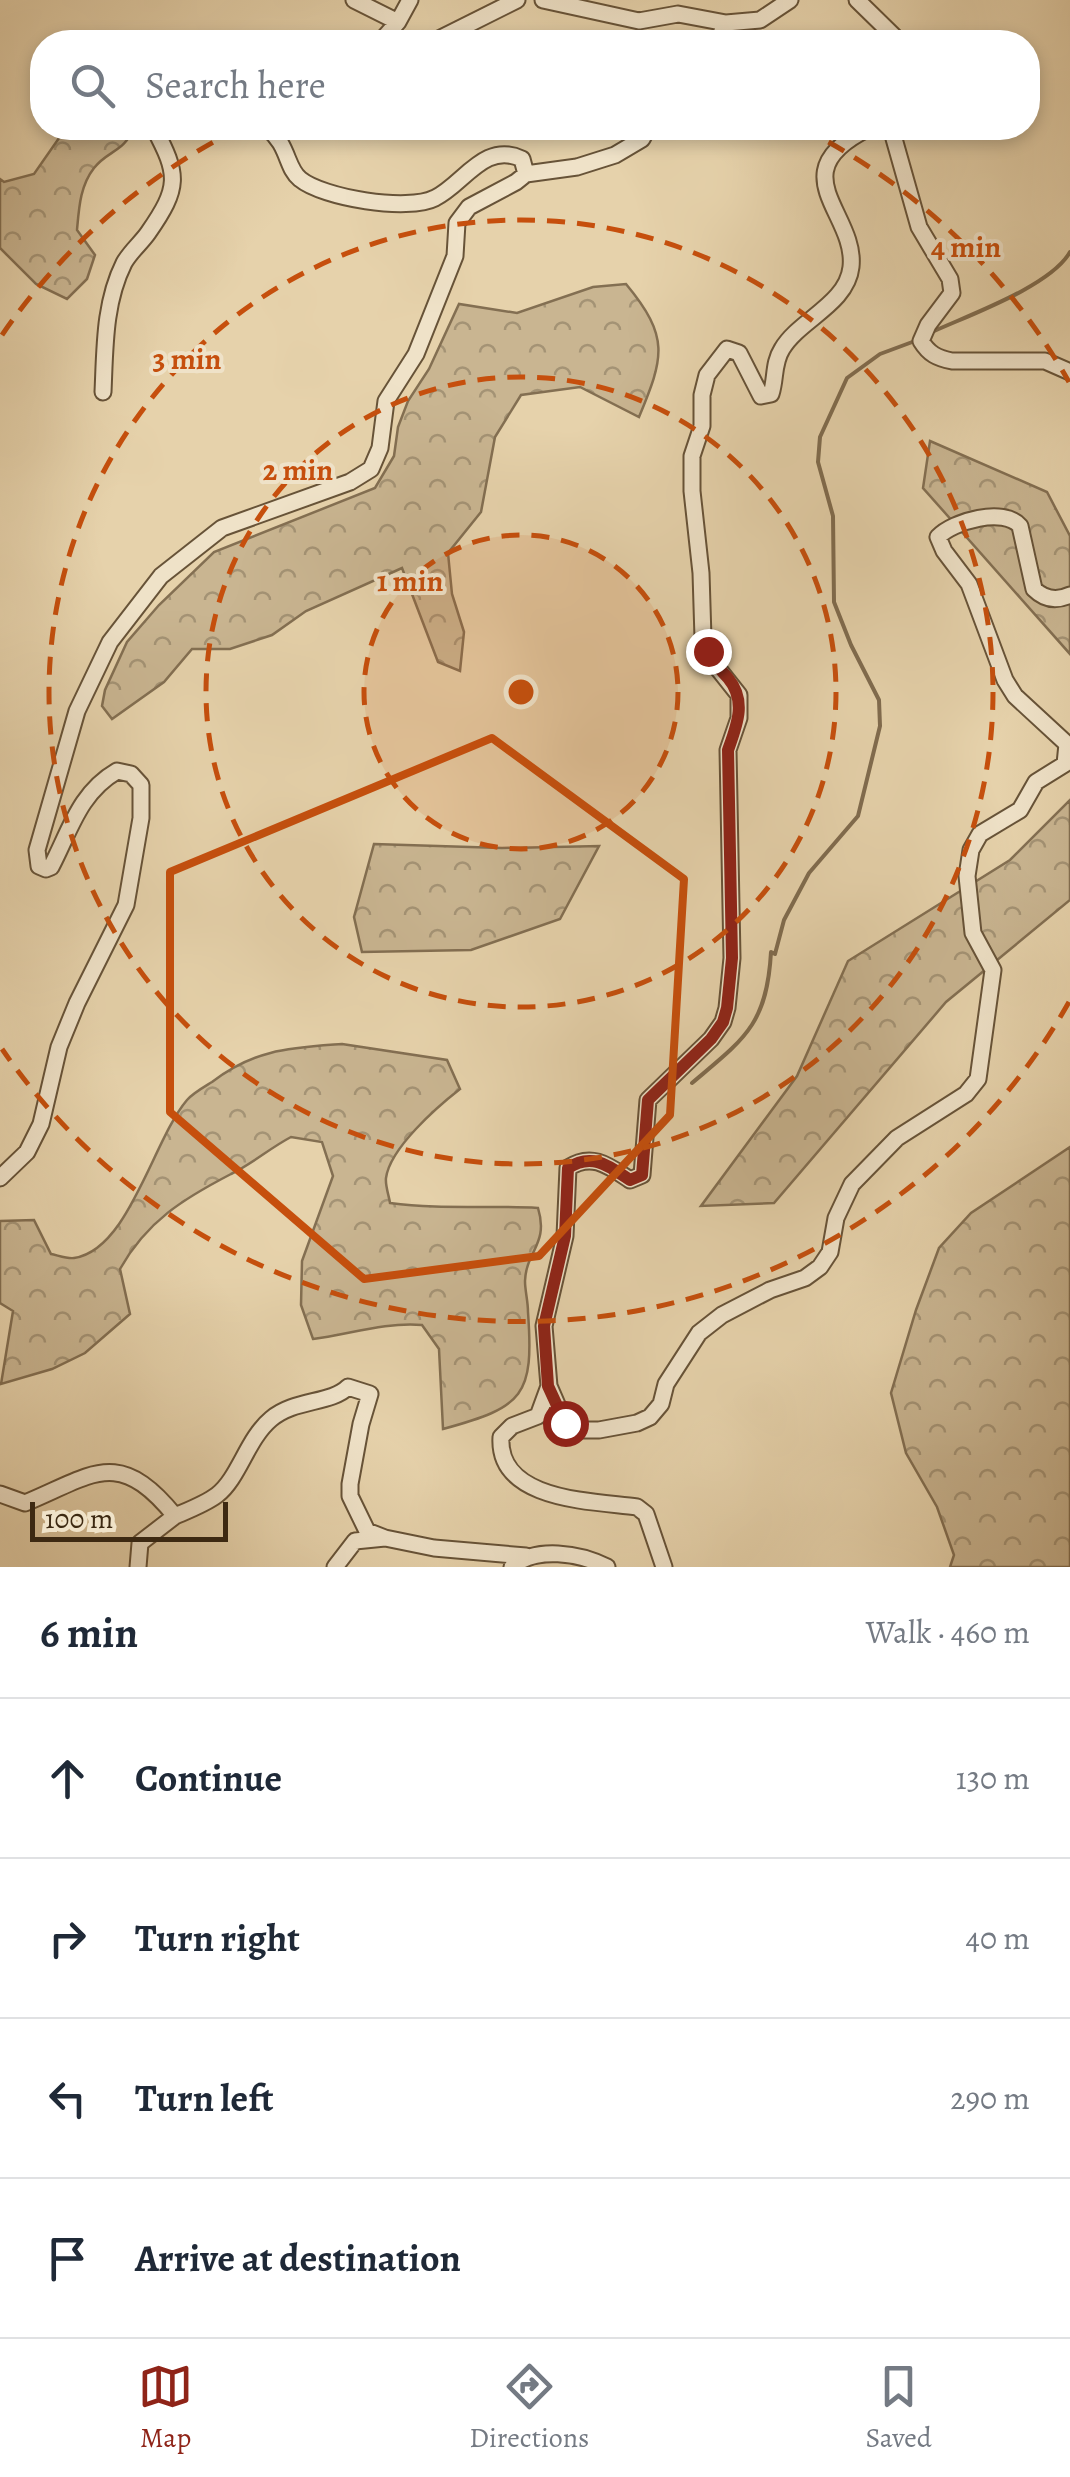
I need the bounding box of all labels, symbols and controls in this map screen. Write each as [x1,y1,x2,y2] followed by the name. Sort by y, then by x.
[30,30,1040,140] search box
[65,58,120,113] icon: search
[145,59,326,111] text: Search here
[931,227,1001,267] text: 4 min
[153,339,222,379] text: 3 min
[263,450,333,490] text: 2 min
[377,561,443,601] text: 1 min
[686,629,732,675] route end
[503,674,539,710] centre of rings
[543,1401,589,1447] route start
[30,1497,228,1542] scale bar
[45,1500,113,1538] text: 100 m
[40,1604,138,1661] text: 6 min
[866,1610,1030,1654] text: Walk · 460 m
[40,1751,95,1806] icon: ahead
[135,1752,282,1804] text: Continue
[956,1756,1030,1800] text: 130 m
[40,1911,95,1966] icon: right
[135,1912,300,1964] text: Turn right
[965,1916,1030,1960] text: 40 m
[40,2071,95,2126] icon: left
[135,2072,274,2124] text: Turn left
[950,2076,1030,2120] text: 290 m
[40,2231,95,2286] icon: arrive
[135,2232,461,2284] text: Arrive at destination
[138,2359,193,2457] tab: Map
[469,2359,589,2457] tab: Directions
[866,2359,932,2457] tab: Saved

